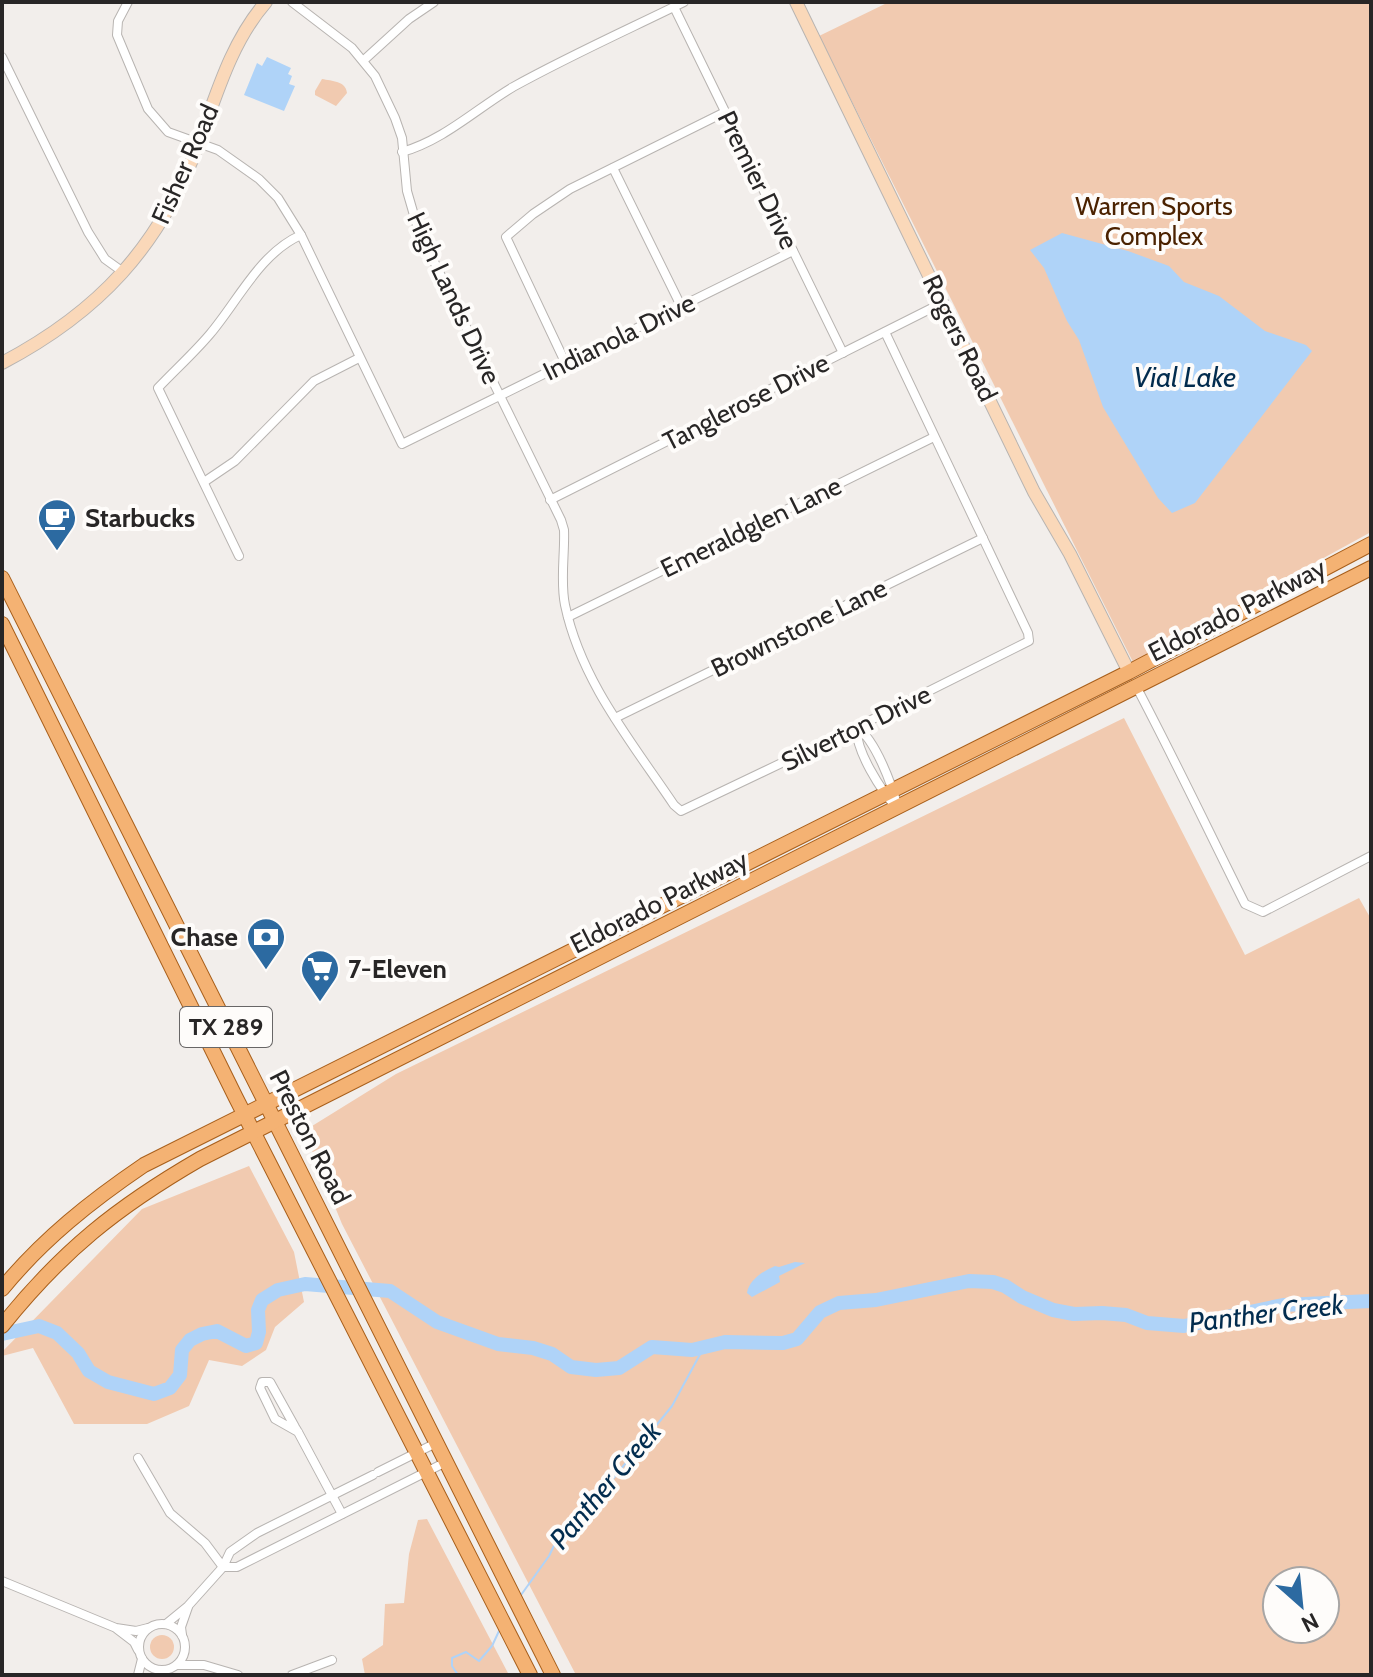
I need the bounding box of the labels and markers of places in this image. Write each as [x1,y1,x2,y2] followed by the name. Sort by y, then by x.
[36,497,78,552] cafe icon: Starbucks
[85,502,195,534] place label: Starbucks
[245,916,287,971] bank icon: Chase
[171,921,238,953] place label: Chase
[299,948,341,1003] supermarket icon: 7-Eleven
[348,953,447,985] place label: 7-Eleven

